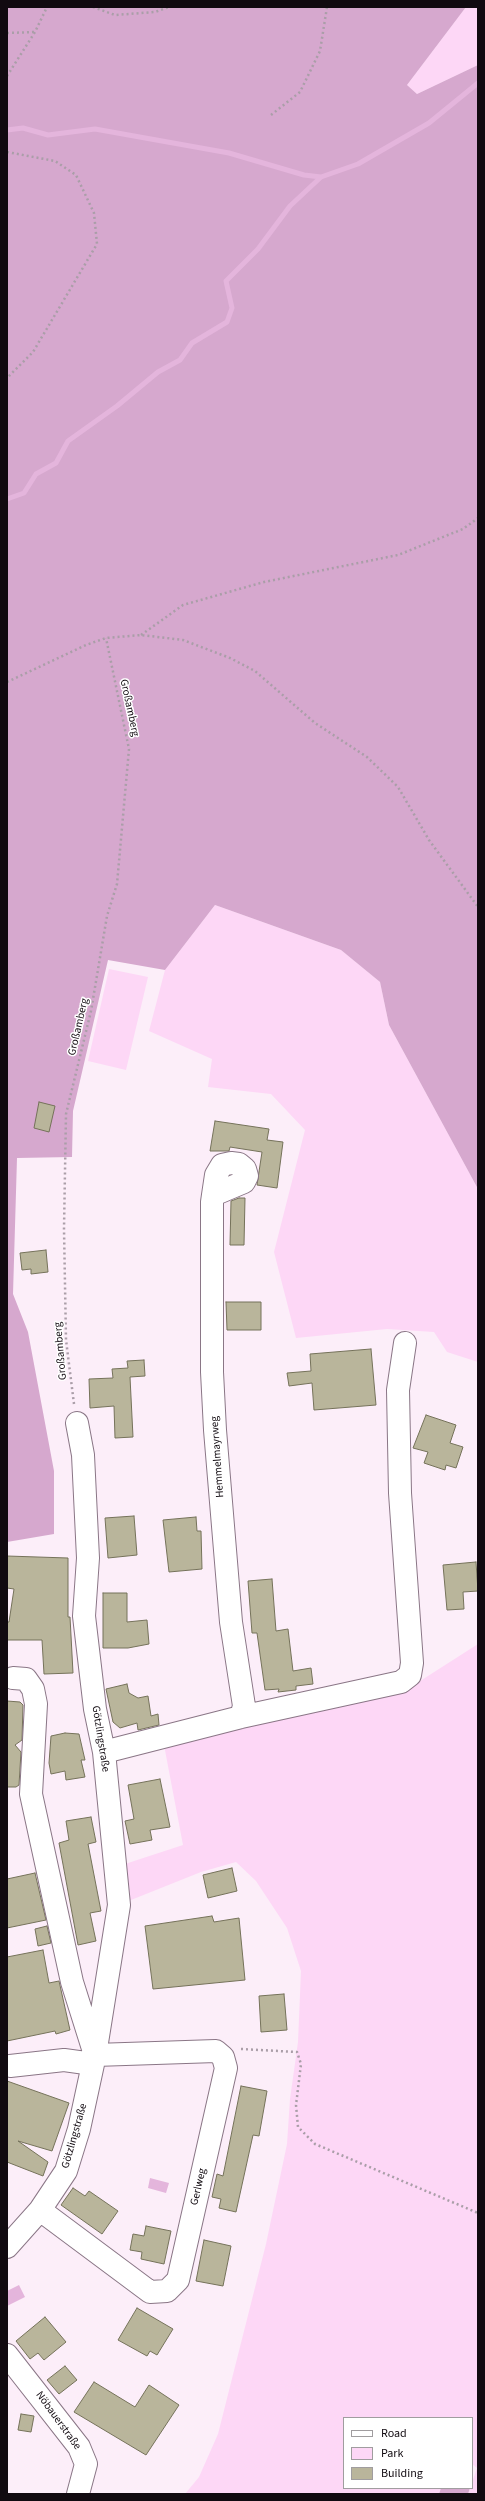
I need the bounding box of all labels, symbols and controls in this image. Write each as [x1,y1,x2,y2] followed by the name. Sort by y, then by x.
[116,678,142,738] street label: Großamberg
[66,997,92,1057] street label: Großamberg
[52,1321,70,1381] street label: Großamberg
[209,1416,227,1498] street label: Hemmelmayrweg
[88,1705,112,1773] street label: Götzlingstraße
[59,2102,91,2170] street label: Götzlingstraße
[188,2167,210,2207] street label: Gerlweg
[32,2389,84,2453] street label: Nöbauerstraße
[343,2417,473,2489] legend
[381,2425,407,2442] text: Road
[381,2445,403,2462] text: Park
[381,2465,423,2482] text: Building

